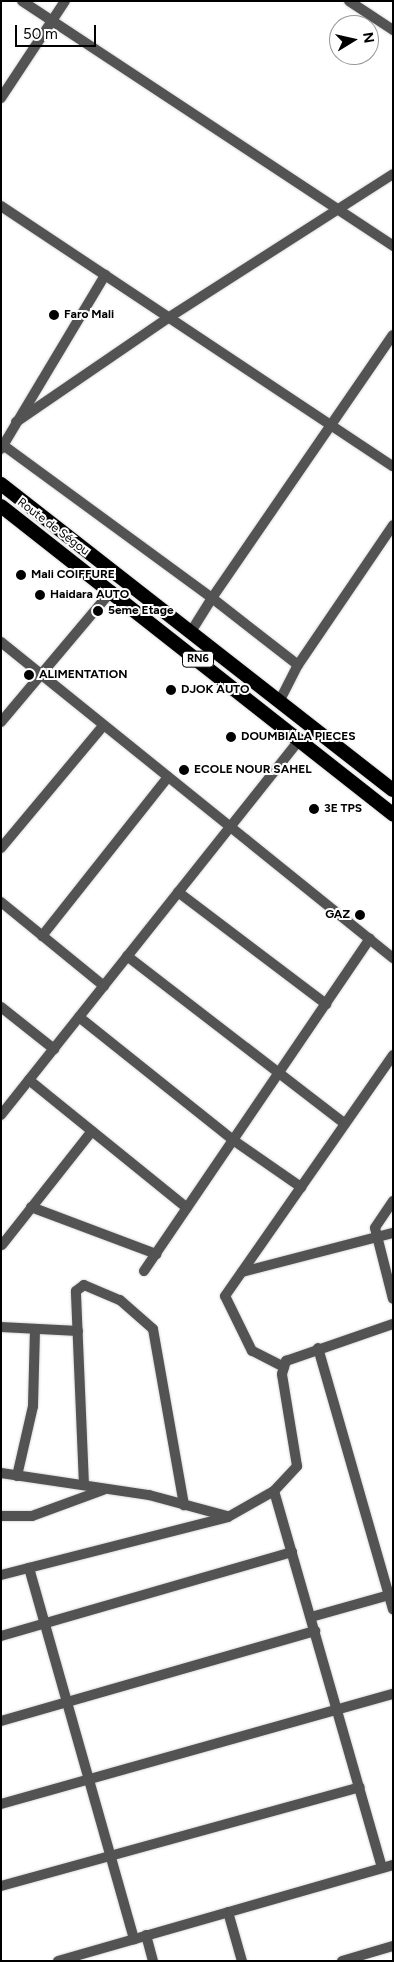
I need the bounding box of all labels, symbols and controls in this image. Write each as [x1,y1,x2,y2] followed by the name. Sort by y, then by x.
[18,15,99,47] scale bar
[329,15,379,65] north arrow
[23,25,58,43] text: 50 m
[359,31,378,44] text: N
[64,308,114,322] place label: Faro Mali
[48,309,60,321] marker: Faro Mali
[14,495,92,559] street label: Route de Ségou
[31,568,115,582] place label: Mali COIFFURE
[15,569,27,581] marker: Mali COIFFURE
[50,588,129,602] place label: Haidara AUTO
[34,589,46,601] marker: Haidara AUTO
[108,604,174,618] place label: 5eme Etage
[92,605,104,617] marker: 5eme Etage
[182,651,214,668] road number: RN6
[39,668,128,682] place label: ALIMENTATION
[23,669,35,681] marker: ALIMENTATION
[181,683,250,697] place label: DJOK AUTO
[165,684,177,696] marker: DJOK AUTO
[241,730,356,744] place label: DOUMBIALA PIECES
[225,731,237,743] marker: DOUMBIALA PIECES
[194,763,312,777] place label: ECOLE NOUR SAHEL
[178,764,190,776] marker: ECOLE NOUR SAHEL
[324,802,362,816] place label: 3E TPS
[308,803,320,815] marker: 3E TPS
[325,908,350,922] place label: GAZ
[354,909,366,921] marker: GAZ

